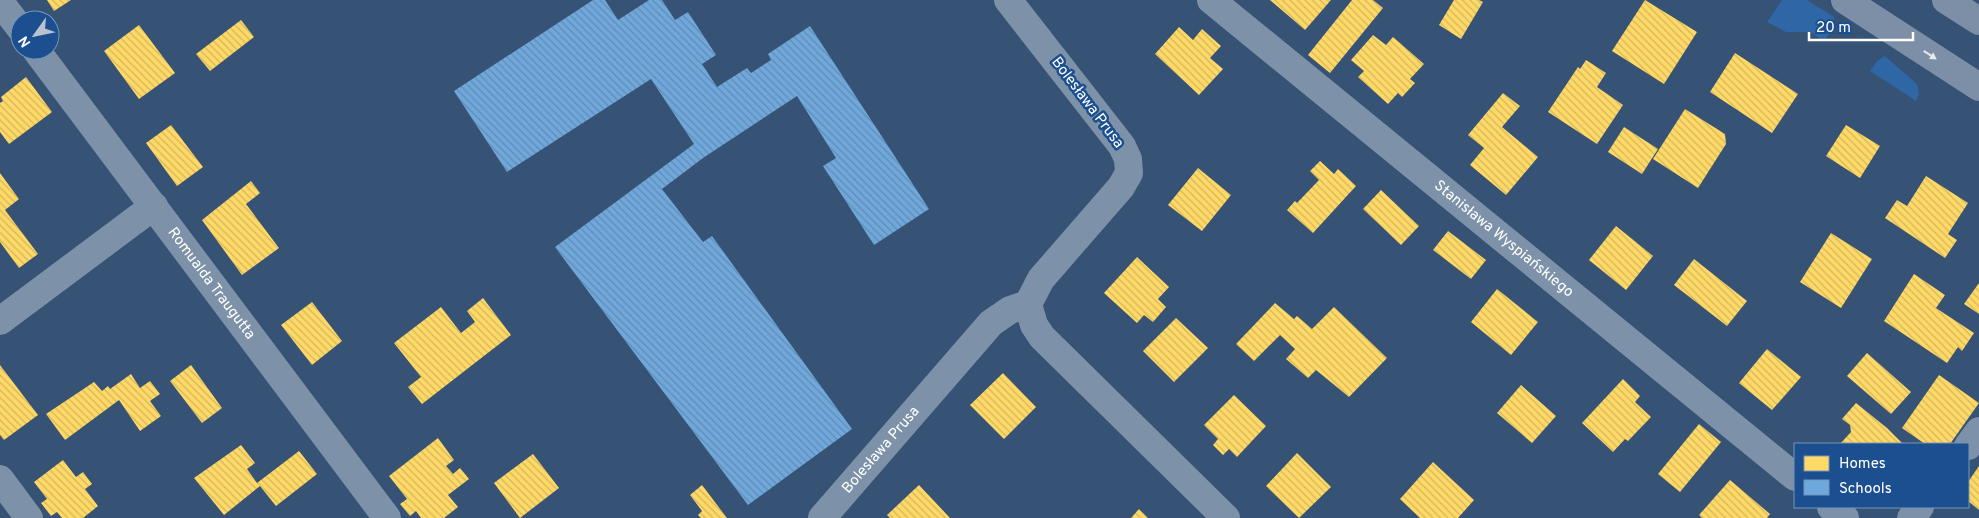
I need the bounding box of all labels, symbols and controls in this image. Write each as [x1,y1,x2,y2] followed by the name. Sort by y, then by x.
[10,10,60,60] north arrow
[1809,10,1913,42] scale bar
[1816,19,1851,38] text: 20 m
[15,32,35,50] text: N
[1923,51,1936,60] one-way arrow
[1047,54,1127,152] street label: Bolesława Prusa
[1430,176,1578,302] street label: Stanisława Wyspiańskiego
[163,224,259,343] street label: Romualda Traugutta
[838,402,924,498] street label: Bolesława Prusa
[1794,443,1969,508] legend
[1839,455,1886,474] text: Homes
[1839,480,1892,499] text: Schools

